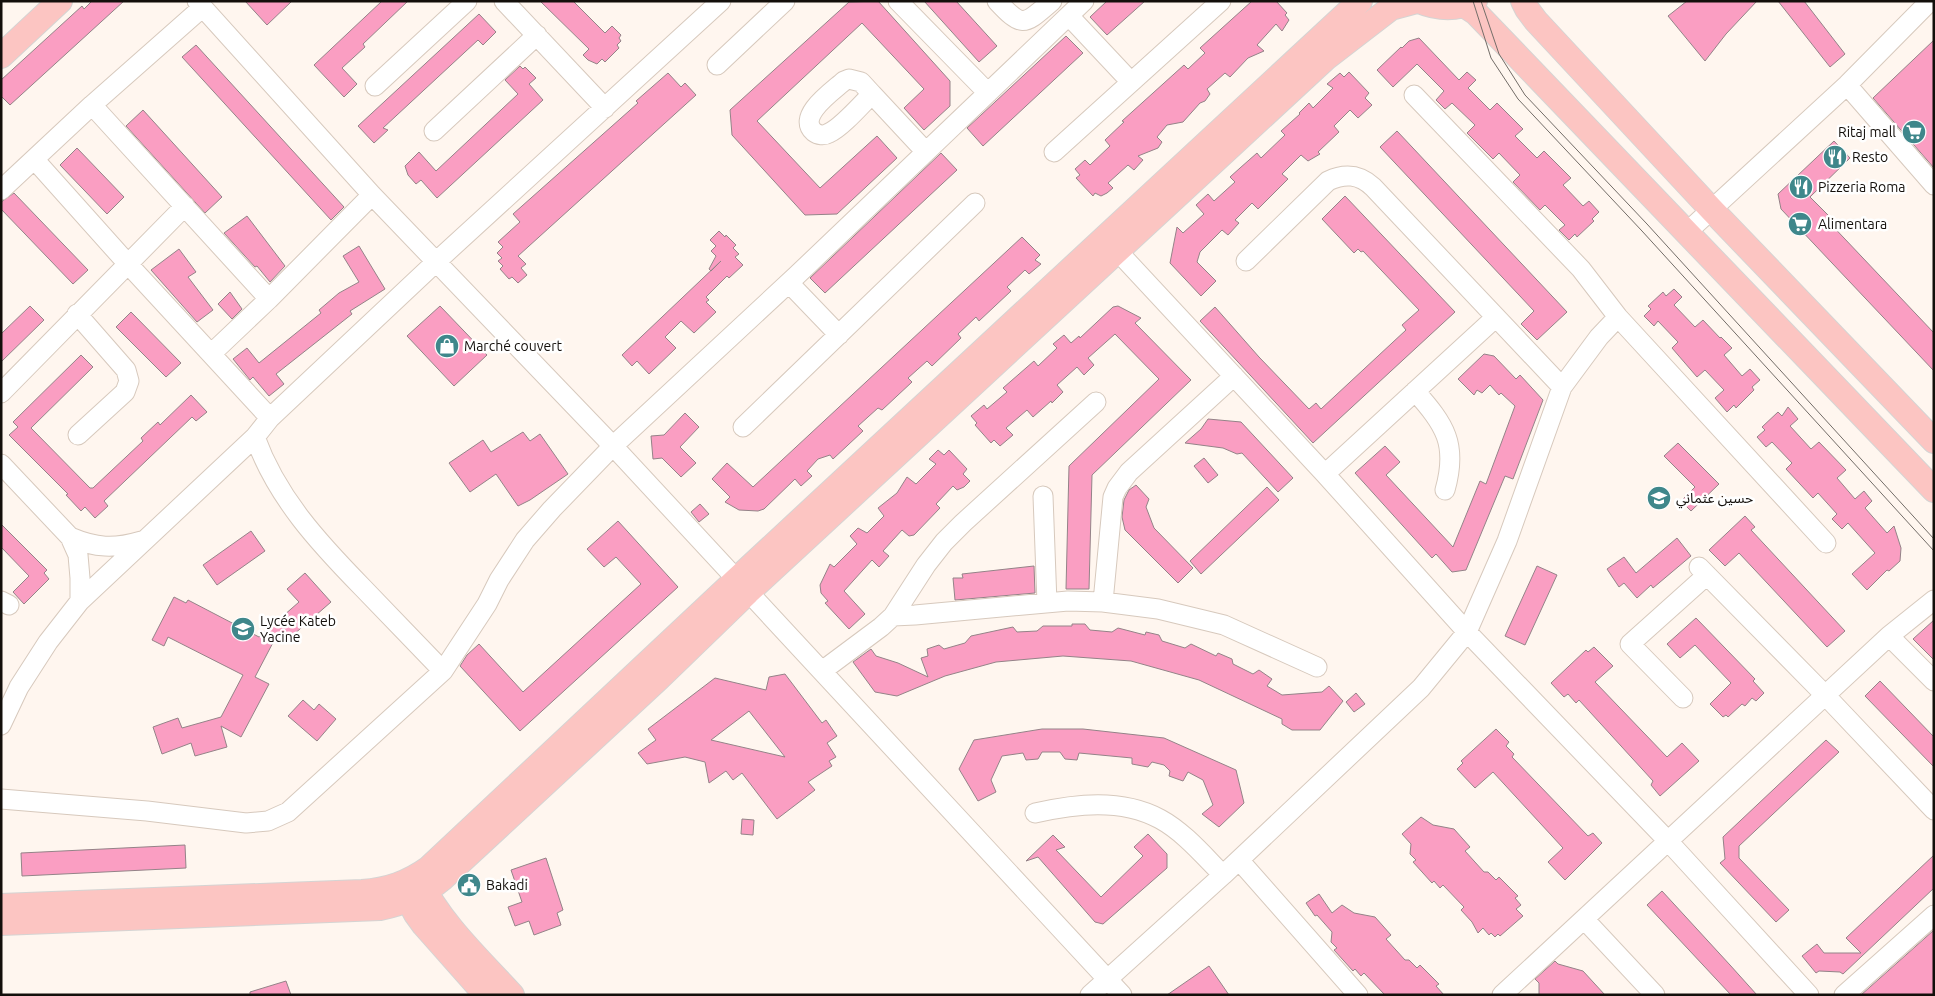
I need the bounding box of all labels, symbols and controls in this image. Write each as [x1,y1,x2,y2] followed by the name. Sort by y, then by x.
[1901,119,1927,145] supermarket icon: Ritaj mall
[1838,124,1896,140] place label: Ritaj mall
[1822,144,1848,170] restaurant icon: Resto
[1852,149,1888,165] place label: Resto
[1788,174,1814,200] restaurant icon: Pizzeria Roma
[1818,179,1906,195] place label: Pizzeria Roma
[1787,211,1813,237] supermarket icon: Alimentara
[1818,216,1887,232] place label: Alimentara
[434,333,460,359] shop icon: Marché couvert
[464,338,563,354] place label: Marché couvert
[1646,485,1672,511] school or university icon: حسين عثماني
[1676,490,1753,509] place label: حسين عثماني
[260,613,336,645] place label: Lycée Kateb Yacine
[230,616,256,642] school or university icon: Lycée Kateb Yacine
[456,872,482,898] public building icon: Bakadi
[486,877,528,893] place label: Bakadi

